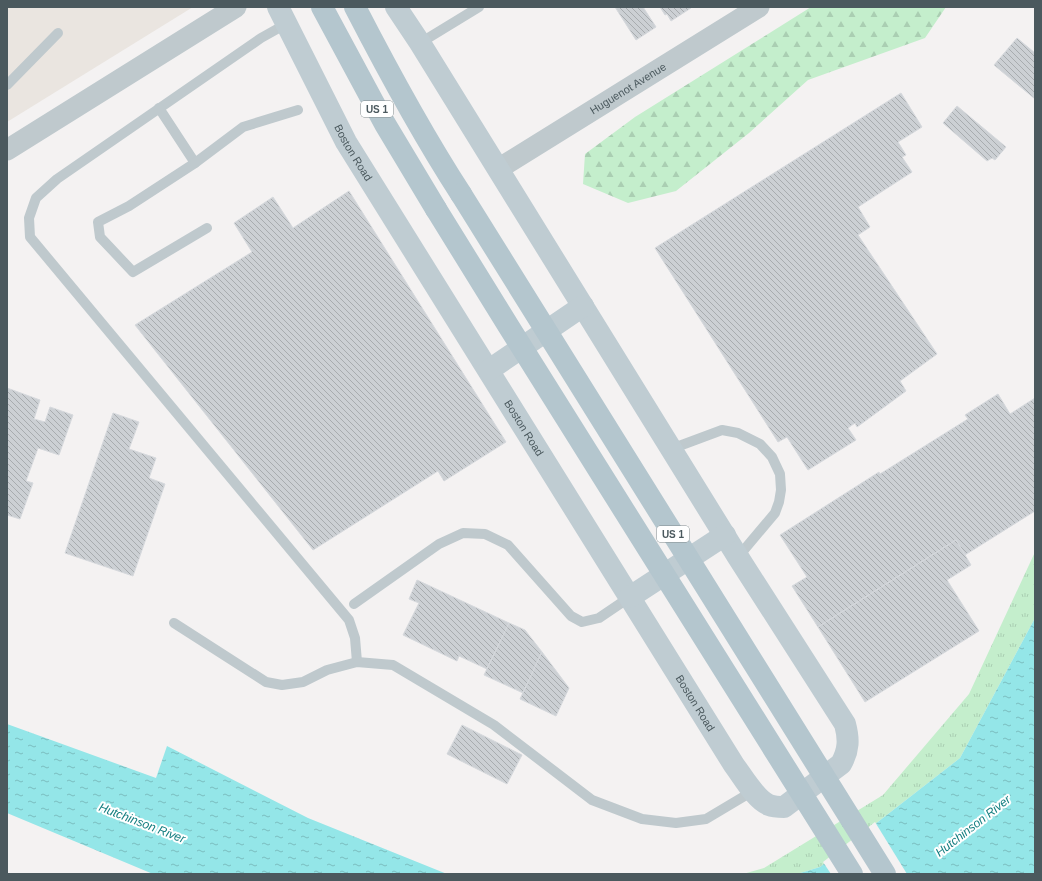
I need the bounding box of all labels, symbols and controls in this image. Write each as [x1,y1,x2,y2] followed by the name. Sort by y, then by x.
[588,60,668,116] street label: Huguenot Avenue
[361,101,393,117] road number: US 1
[332,122,375,183] street label: Boston Road
[502,398,546,458] street label: Boston Road
[657,526,689,542] road number: US 1
[673,673,717,733] street label: Boston Road
[933,792,1014,860] water label: Hutchinson River
[97,800,188,846] water label: Hutchinson River

